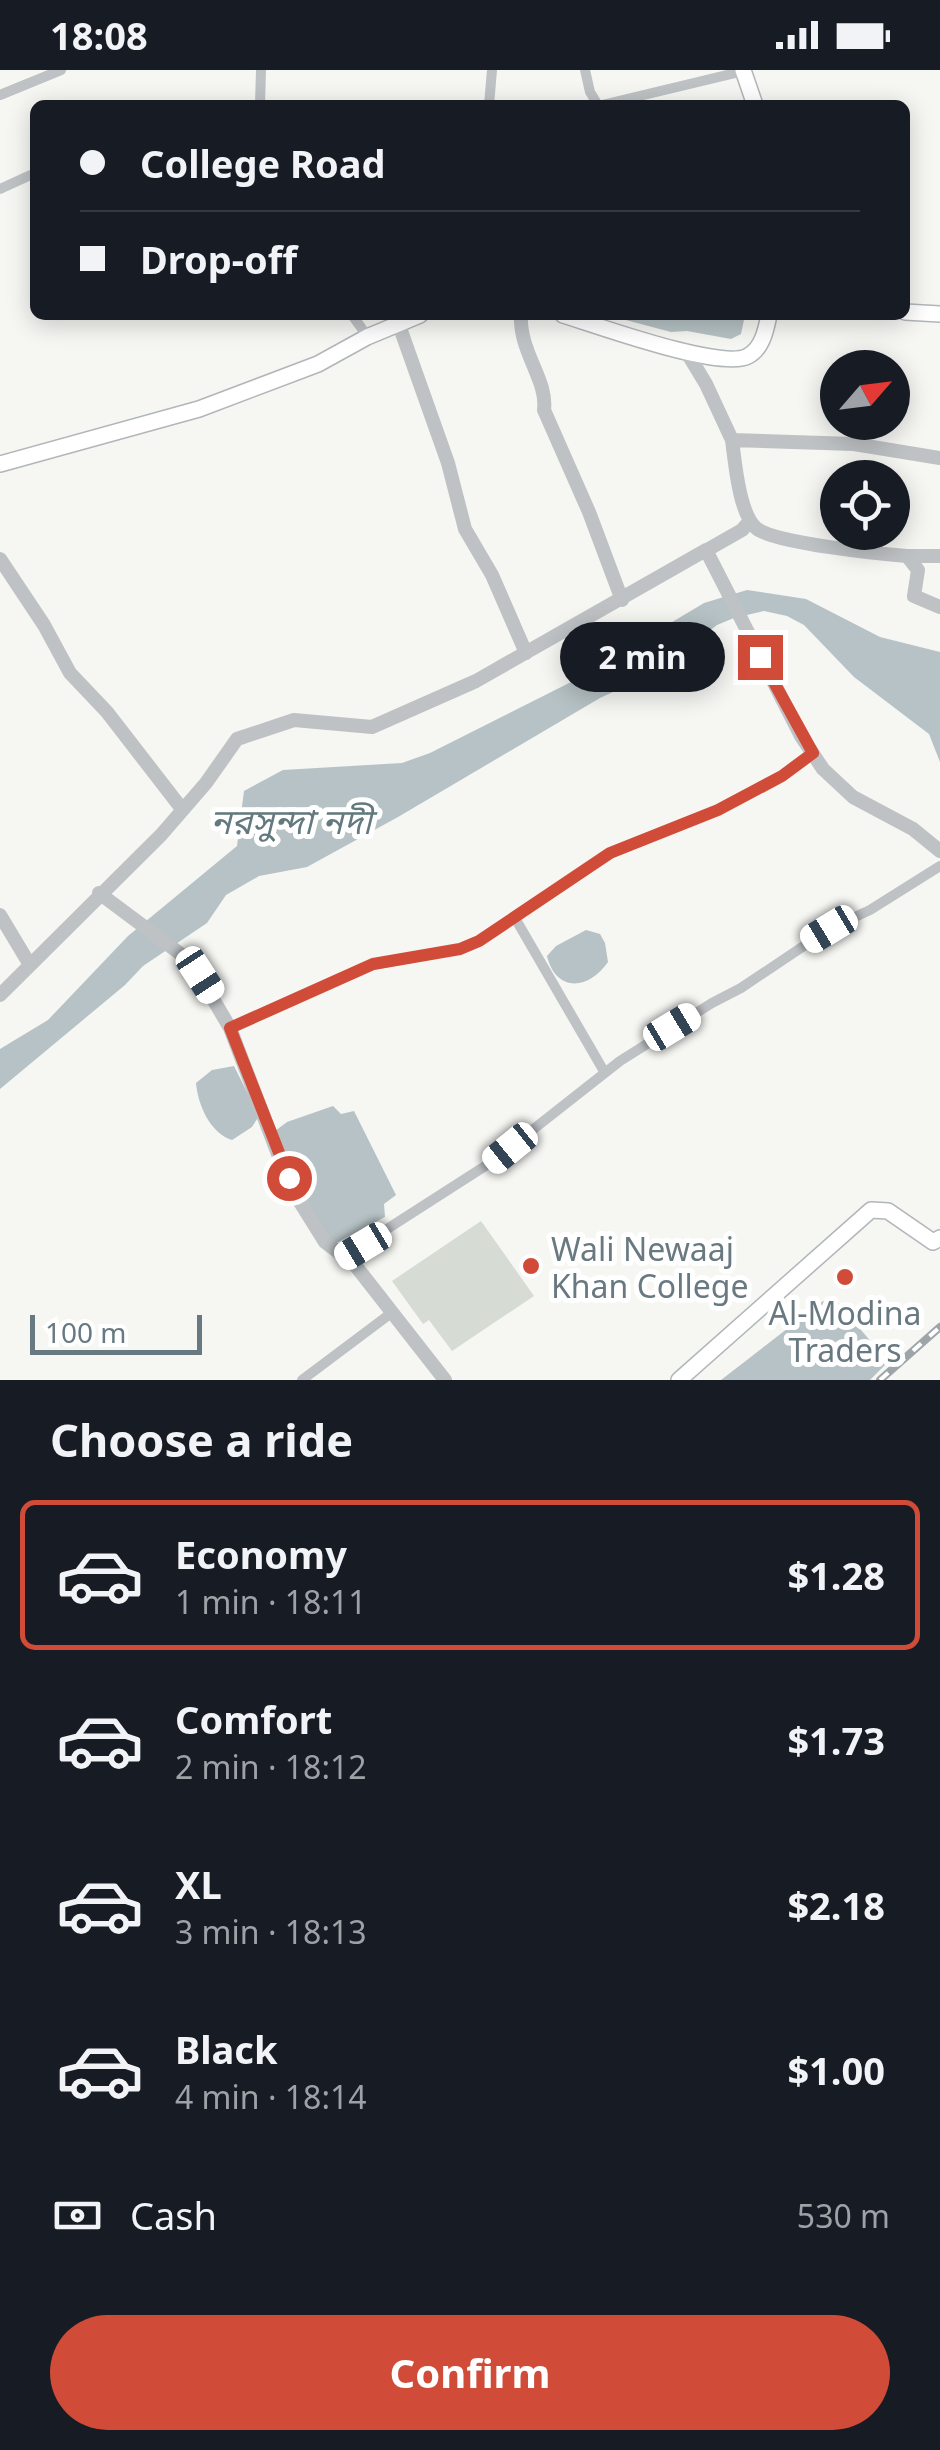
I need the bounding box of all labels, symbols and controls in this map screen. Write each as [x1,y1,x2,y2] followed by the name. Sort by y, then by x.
[50,9,148,61] text: 18:08
[140,137,386,189] text: College Road
[140,233,297,285] text: Drop-off
[820,350,910,440] north arrow
[820,350,910,550] map controls
[820,460,910,550] button: locate
[560,622,725,692] callout: 2 min
[598,635,687,678] text: 2 min
[738,635,783,680] route end
[210,797,379,844] water label: নরসুন্দা নদী
[796,901,862,957] car
[171,942,229,1008] car
[639,999,705,1055] car
[477,1117,543,1179] car
[267,1156,312,1201] route start
[330,1218,396,1274] car
[551,1227,749,1307] place label: Wali Newaaj Khan College
[520,1255,542,1277] marker: Wali Newaaj Khan College
[834,1266,856,1288] marker: Al-Modina Traders
[768,1291,922,1371] place label: Al-Modina Traders
[30,1310,202,1354] scale bar
[45,1313,127,1351] text: 100 m
[50,1409,353,1470] text: Choose a ride
[175,1528,347,1580] text: Economy
[55,1530,145,1620] icon: car
[787,1549,885,1601] text: $1.28
[175,1580,367,1623] text: 1 min · 18:11
[175,1693,332,1745] text: Comfort
[55,1695,145,1785] icon: car
[787,1714,885,1766] text: $1.73
[175,1745,367,1788] text: 2 min · 18:12
[175,1858,222,1910] text: XL
[55,1860,145,1950] icon: car
[787,1879,885,1931] text: $2.18
[175,1910,367,1953] text: 3 min · 18:13
[175,2023,278,2075] text: Black
[55,2025,145,2115] icon: car
[787,2044,885,2096] text: $1.00
[175,2075,367,2118] text: 4 min · 18:14
[50,2188,105,2243] icon: cash
[130,2189,217,2241] text: Cash
[797,2194,890,2237] text: 530 m
[50,2315,890,2430] button: Confirm

